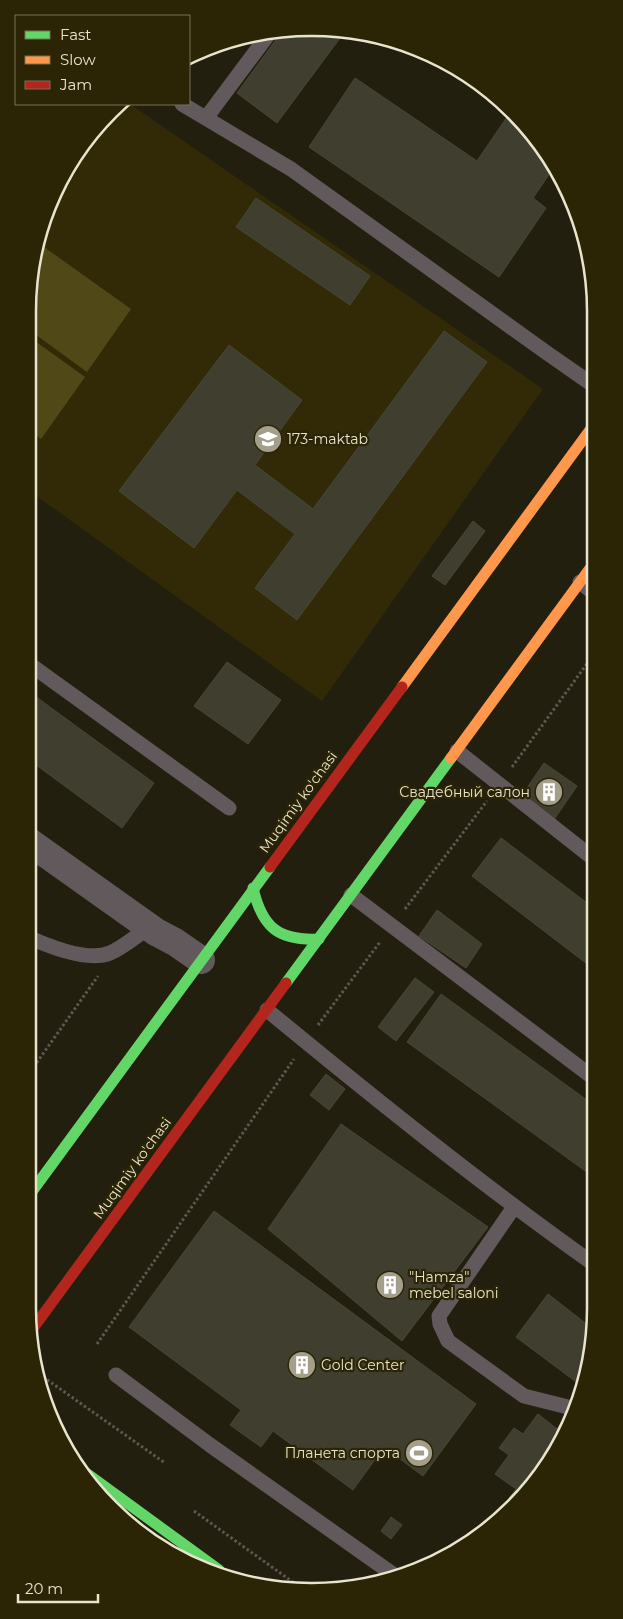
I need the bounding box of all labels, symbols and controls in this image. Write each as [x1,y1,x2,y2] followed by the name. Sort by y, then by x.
[15,15,190,105] legend
[60,25,91,44] text: Fast
[60,50,96,69] text: Slow
[59,75,92,94] text: Jam
[253,424,283,454] school or university icon: 173-maktab
[287,430,368,448] place label: 173-maktab
[255,748,341,856] street label: Muqimiy ko'chasi
[534,777,564,807] building icon: Свадебный салон
[399,783,530,801] place label: Свадебный салон
[89,1114,175,1222] street label: Muqimiy ko'chasi
[409,1268,499,1302] place label: "Hamza" mebel saloni
[375,1270,405,1300] building icon: "Hamza" mebel saloni
[287,1350,317,1380] building icon: Gold Center
[321,1356,405,1374] place label: Gold Center
[404,1438,434,1468] sports icon: Планета спорта
[285,1444,400,1462] place label: Планета спорта
[18,1572,98,1604] scale bar
[25,1579,63,1598] text: 20 m

